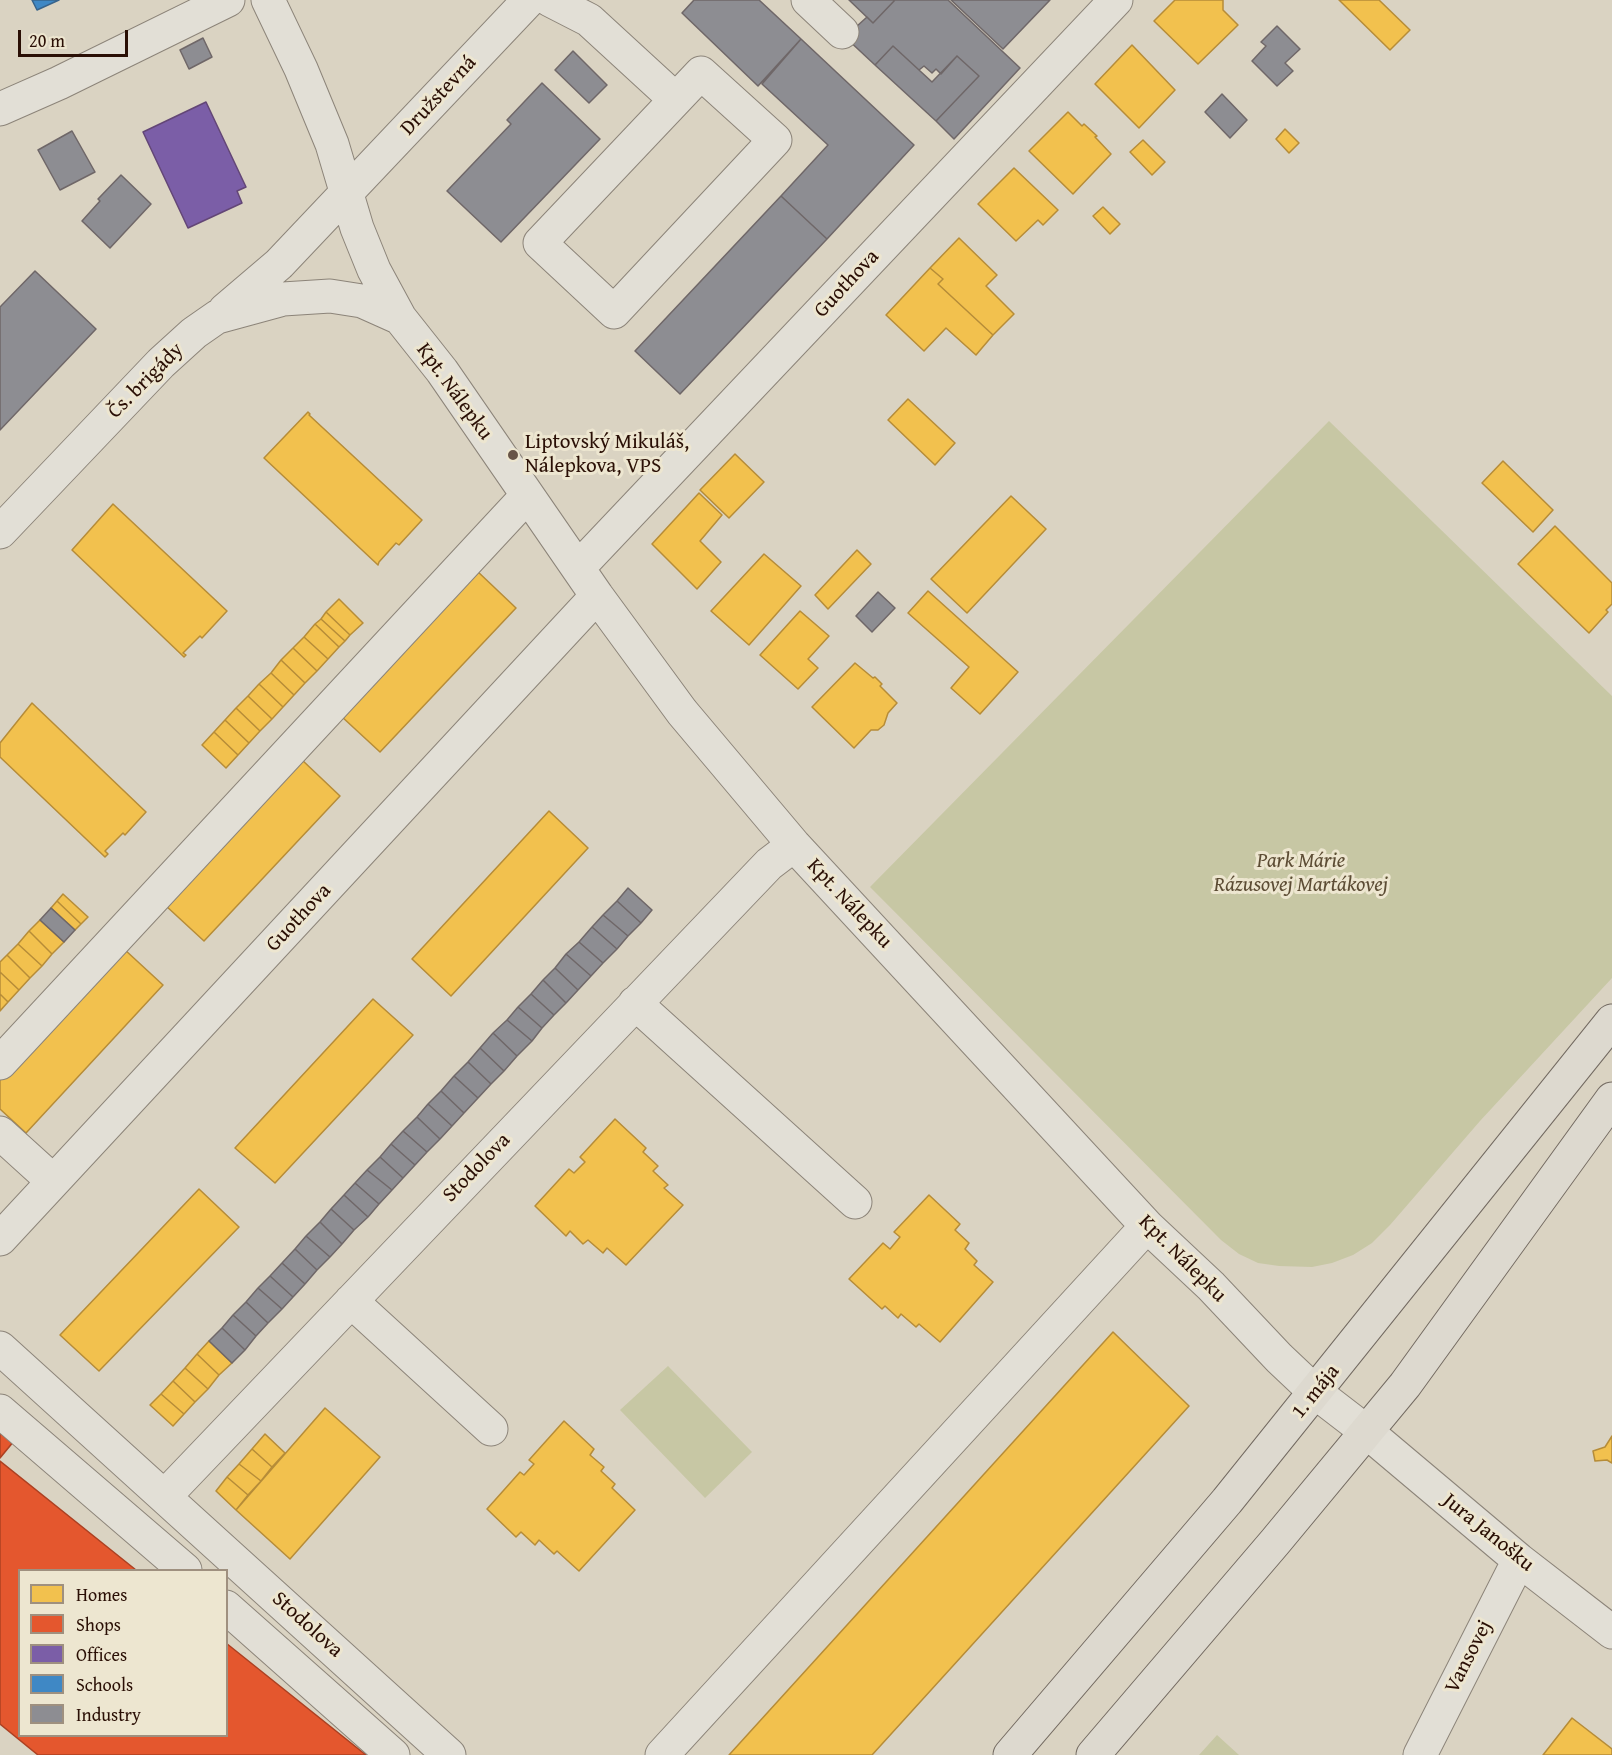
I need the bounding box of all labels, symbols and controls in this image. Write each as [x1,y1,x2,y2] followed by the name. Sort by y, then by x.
[21,18,130,56] scale bar
[29,27,65,54] text: 20 m
[396,51,482,141] street label: Družstevná
[809,245,885,323] street label: Guothova
[103,338,189,424] street label: Čs. brigády
[410,339,498,445] street label: Kpt. Nálepku
[525,430,689,480] place label: Liptovský Mikuláš, Nálepkova, VPS
[506,448,520,462] marker: Liptovský Mikuláš, Nálepkova, VPS
[1214,849,1388,899] park label: Park Márie Rázusovej Martákovej
[801,854,897,954] street label: Kpt. Nálepku
[261,879,337,957] street label: Guothova
[438,1128,516,1208] street label: Stodolova
[1133,1210,1231,1308] street label: Kpt. Nálepku
[1287,1360,1345,1424] street label: 1. mája
[1437,1488,1539,1578] street label: Jura Janošku
[18,1569,228,1737] legend
[76,1581,127,1608] text: Homes
[266,1587,348,1663] street label: Stodolova
[76,1611,121,1638] text: Shops
[1440,1616,1498,1698] street label: Vansovej
[76,1641,127,1668] text: Offices
[76,1671,133,1698] text: Schools
[76,1701,141,1728] text: Industry

